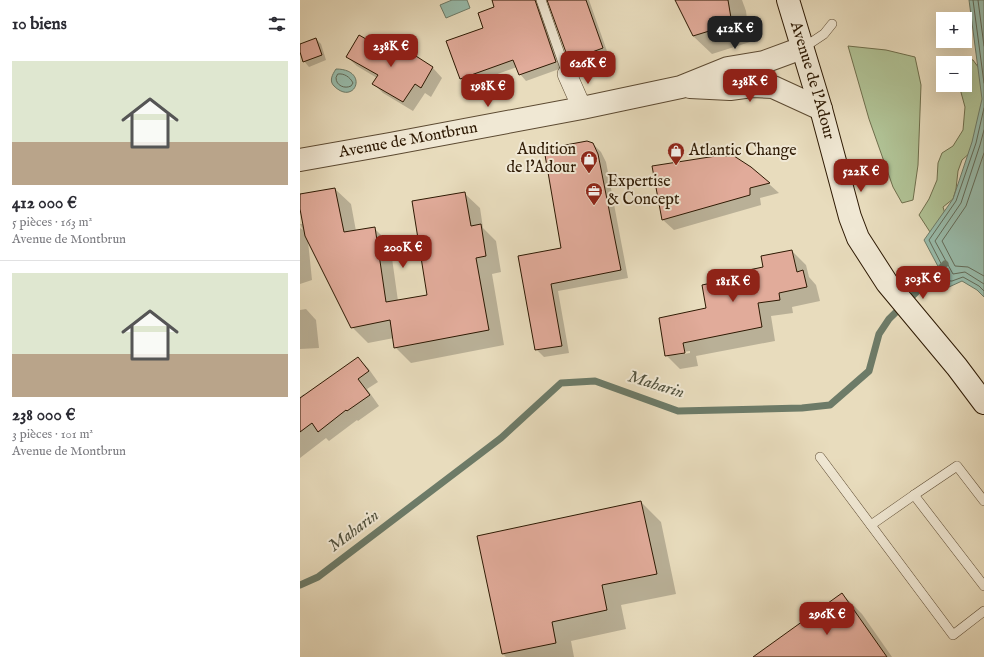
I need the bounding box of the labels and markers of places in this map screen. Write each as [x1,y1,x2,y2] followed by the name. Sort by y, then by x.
[702,16,768,50] pin: 412K €
[358,34,424,68] pin: 238K €
[555,51,621,85] pin: 626K €
[717,69,783,103] pin: 238K €
[455,74,521,108] pin: 198K €
[506,140,576,178] place label: Audition de l'Adour
[666,141,686,166] shop icon: Atlantic Change
[688,141,797,161] place label: Atlantic Change
[579,149,599,174] shop icon: Audition de l'Adour
[828,159,894,193] pin: 522K €
[607,172,680,210] place label: Expertise & Concept
[584,181,604,206] office icon: Expertise & Concept
[370,235,436,269] pin: 200K €
[890,266,956,300] pin: 303K €
[700,269,766,303] pin: 181K €
[794,602,860,636] pin: 296K €

